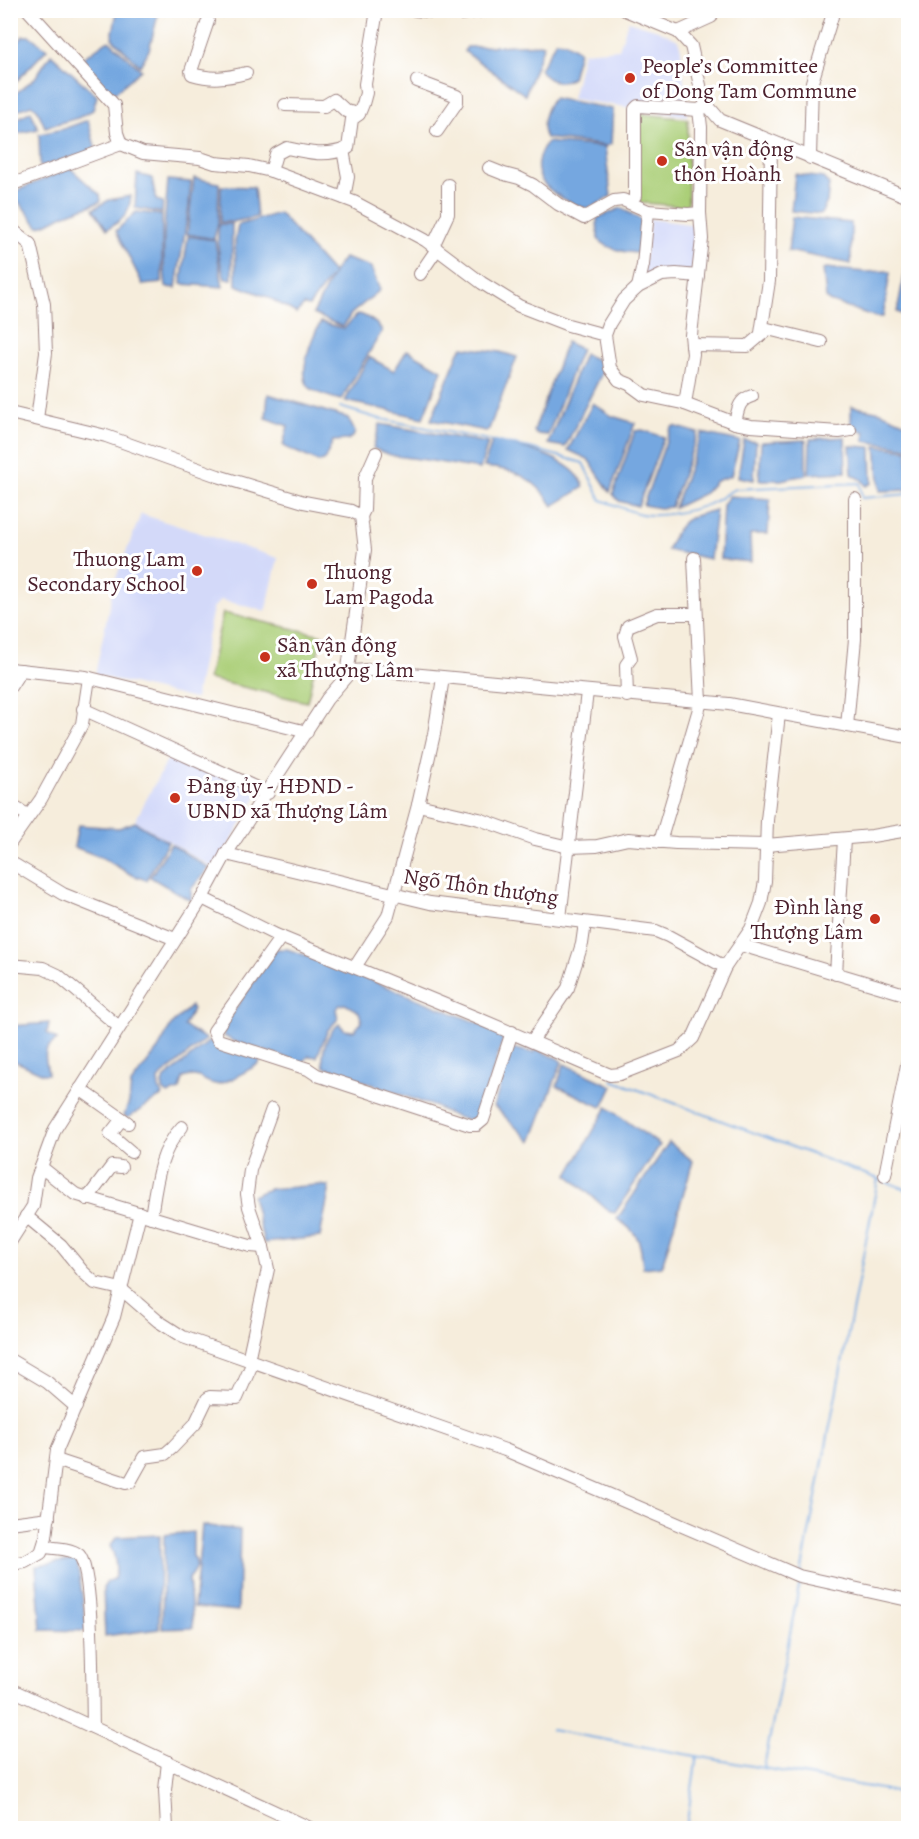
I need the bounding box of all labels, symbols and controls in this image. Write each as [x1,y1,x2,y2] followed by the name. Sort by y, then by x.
[642,51,857,106] place label: People’s Committee of Dong Tam Commune
[623,71,637,85] marker: People’s Committee of Dong Tam Commune
[674,134,794,189] place label: Sân vận động thôn Hoành
[655,154,669,168] marker: Sân vận động thôn Hoành
[27,544,185,599] place label: Thuong Lam Secondary School
[324,557,435,612] place label: Thuong Lam Pagoda
[190,564,204,578] marker: Thuong Lam Secondary School
[305,577,319,591] marker: Thuong Lam Pagoda
[277,630,414,685] place label: Sân vận động xã Thượng Lâm
[258,650,272,664] marker: Sân vận động xã Thượng Lâm
[187,771,388,826] place label: Đảng ủy - HĐND - UBND xã Thượng Lâm
[168,791,182,805] marker: Đảng ủy - HĐND - UBND xã Thượng Lâm
[401,861,560,913] street label: Ngõ Thôn thượng
[751,892,863,947] place label: Đình làng Thượng Lâm
[868,912,882,926] marker: Đình làng Thượng Lâm

